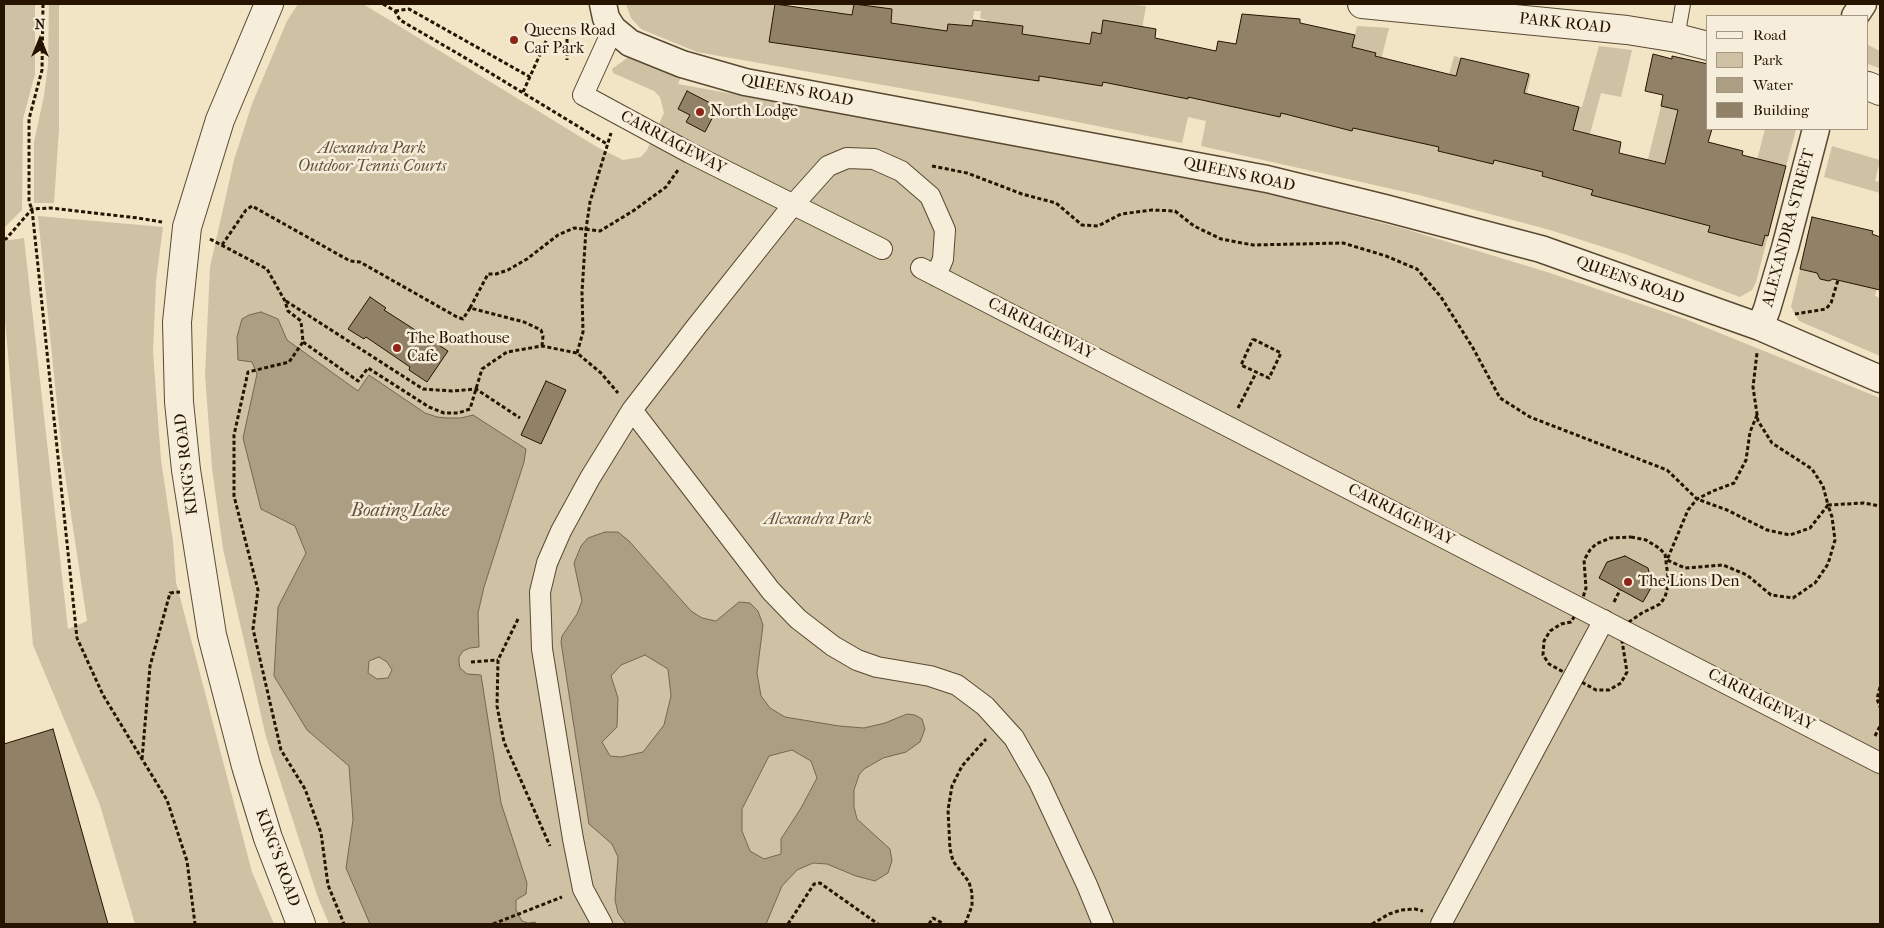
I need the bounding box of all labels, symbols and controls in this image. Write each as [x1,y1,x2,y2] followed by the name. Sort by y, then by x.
[1518,10,1612,38] street label: PARK ROAD
[15,15,65,65] north arrow
[1706,15,1869,130] legend
[35,16,45,33] text: N
[524,21,615,59] place label: Queens Road Car Park
[1753,26,1786,44] text: Road
[508,34,520,46] marker: Queens Road Car Park
[1753,51,1783,69] text: Park
[739,71,855,111] street label: QUEENS ROAD
[1753,76,1793,94] text: Water
[1753,101,1809,119] text: Building
[710,102,798,122] place label: North Lodge
[694,106,706,118] marker: North Lodge
[617,107,729,179] street label: CARRIAGEWAY
[298,139,446,177] park label: Alexandra Park Outdoor Tennis Courts
[1759,147,1819,309] street label: ALEXANDRA STREET
[1181,154,1297,196] street label: QUEENS ROAD
[1573,252,1687,310] street label: QUEENS ROAD
[984,294,1098,364] street label: CARRIAGEWAY
[407,329,510,367] place label: The Boathouse Cafe
[391,342,403,354] marker: The Boathouse Cafe
[171,412,203,516] street label: KING'S ROAD
[1344,480,1458,550] street label: CARRIAGEWAY
[351,501,449,523] water label: Boating Lake
[764,510,872,530] park label: Alexandra Park
[1638,572,1740,592] place label: The Lions Den
[1622,576,1634,588] marker: The Lions Den
[1704,665,1818,735] street label: CARRIAGEWAY
[250,807,304,909] street label: KING'S ROAD

